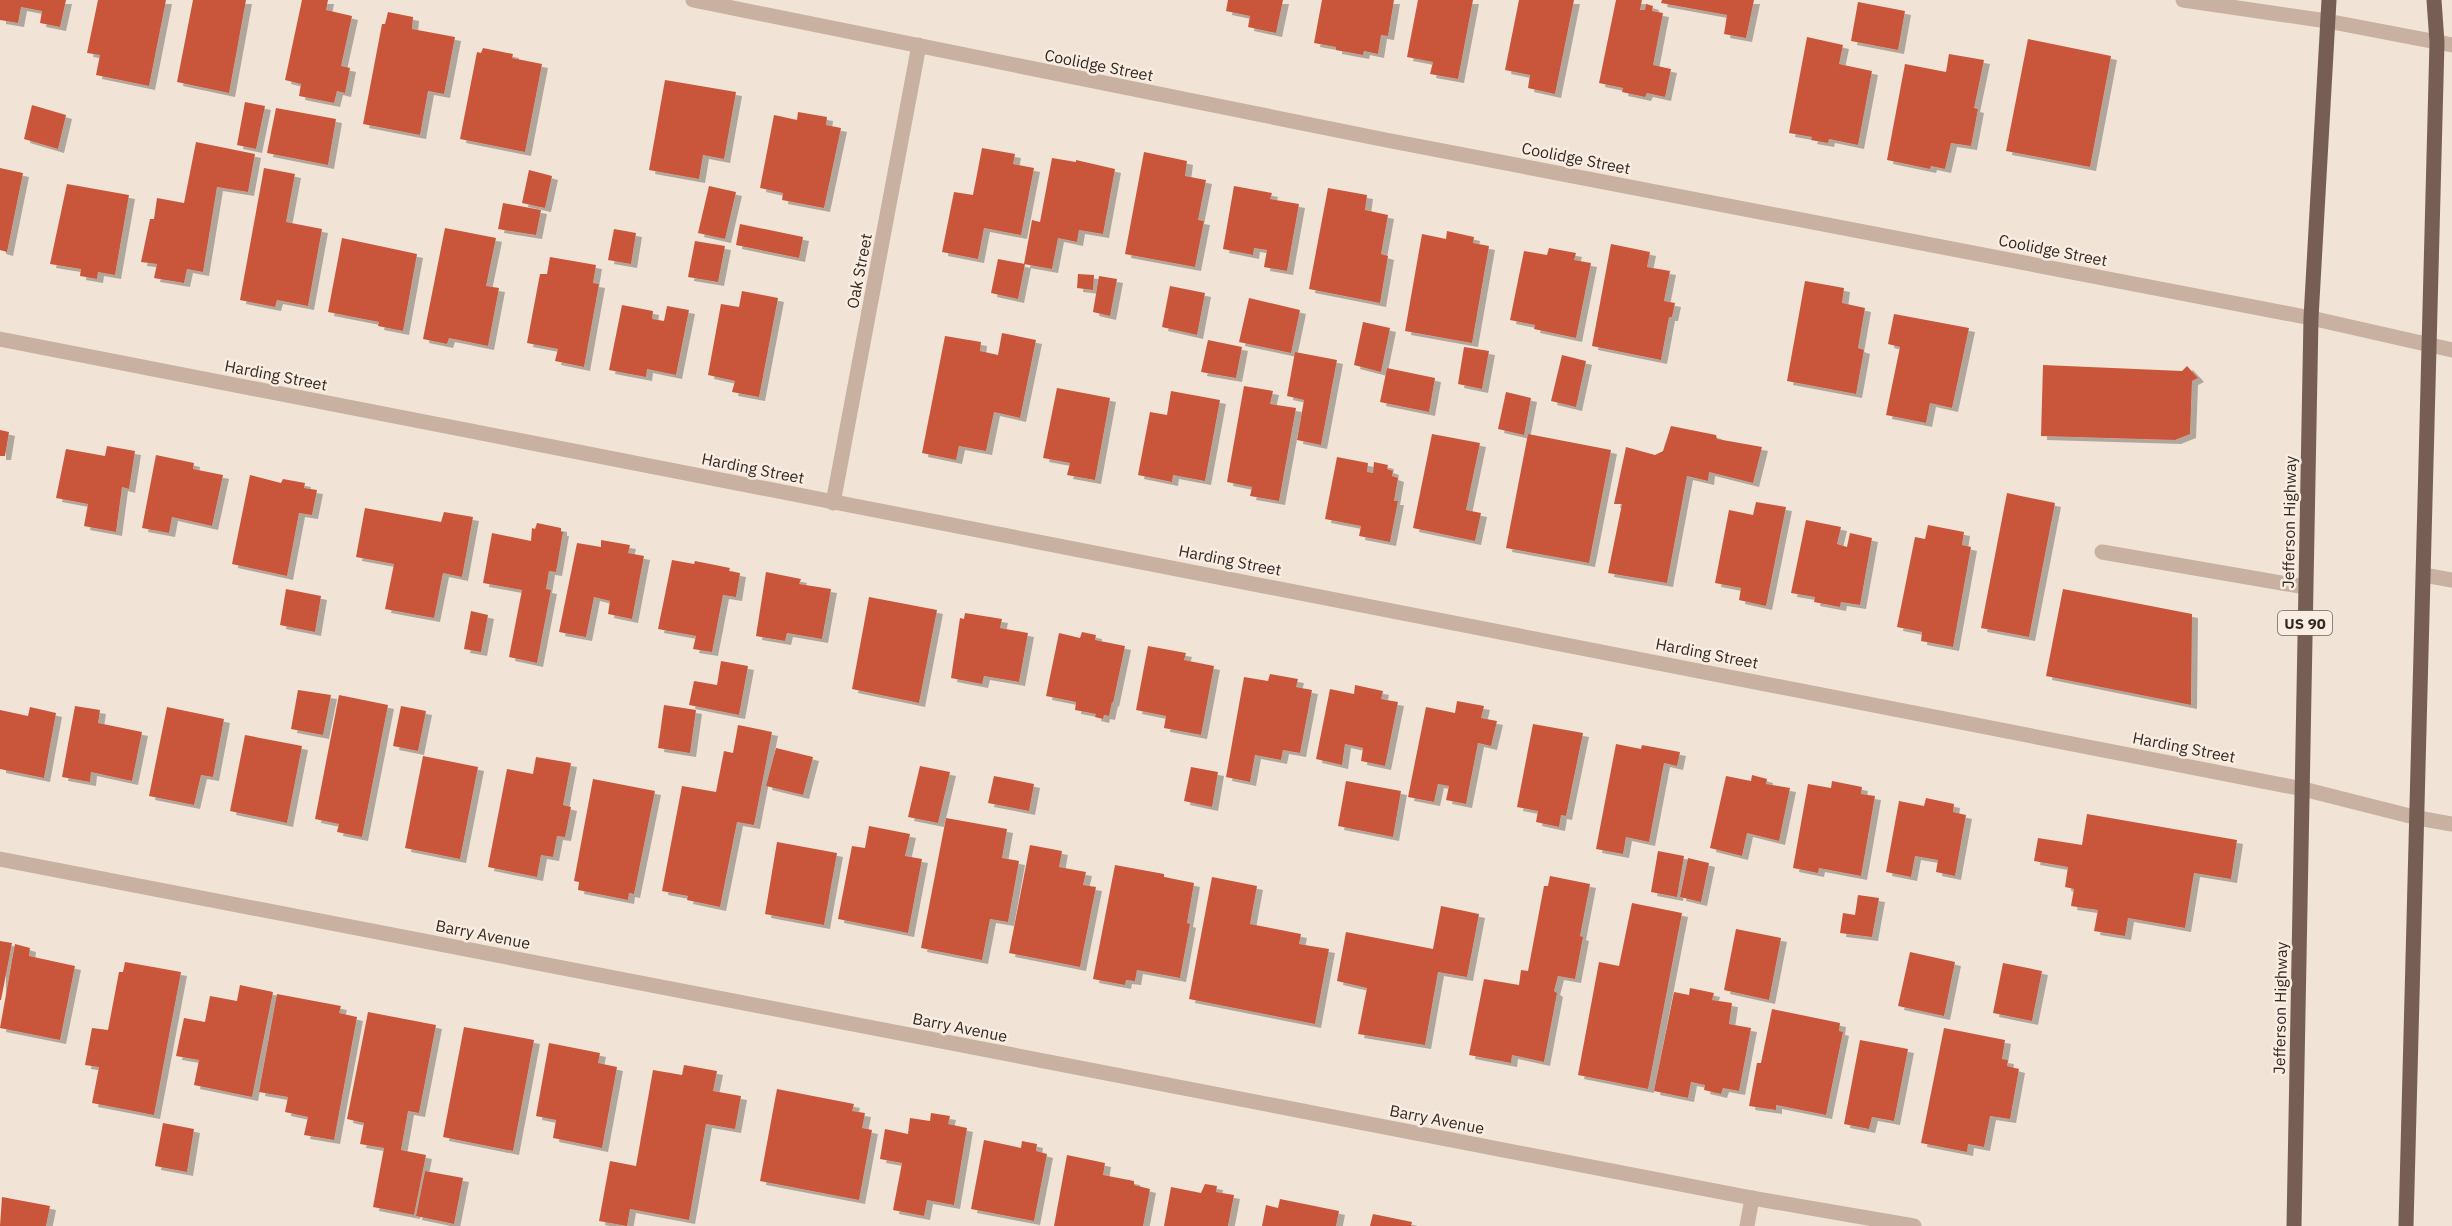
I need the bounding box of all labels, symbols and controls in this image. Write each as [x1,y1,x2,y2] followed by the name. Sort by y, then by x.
[1043,45,1155,85] street label: Coolidge Street
[1520,138,1632,178] street label: Coolidge Street
[1997,230,2109,270] street label: Coolidge Street
[842,232,876,310] street label: Oak Street
[223,355,329,395] street label: Harding Street
[700,448,806,488] street label: Harding Street
[2278,455,2300,589] street label: Jefferson Highway
[1177,540,1283,580] street label: Harding Street
[2278,611,2332,635] road number: US 90
[1654,633,1760,673] street label: Harding Street
[2131,727,2237,767] street label: Harding Street
[434,915,532,953] street label: Barry Avenue
[2269,941,2291,1075] street label: Jefferson Highway
[911,1008,1009,1046] street label: Barry Avenue
[1388,1100,1486,1138] street label: Barry Avenue

